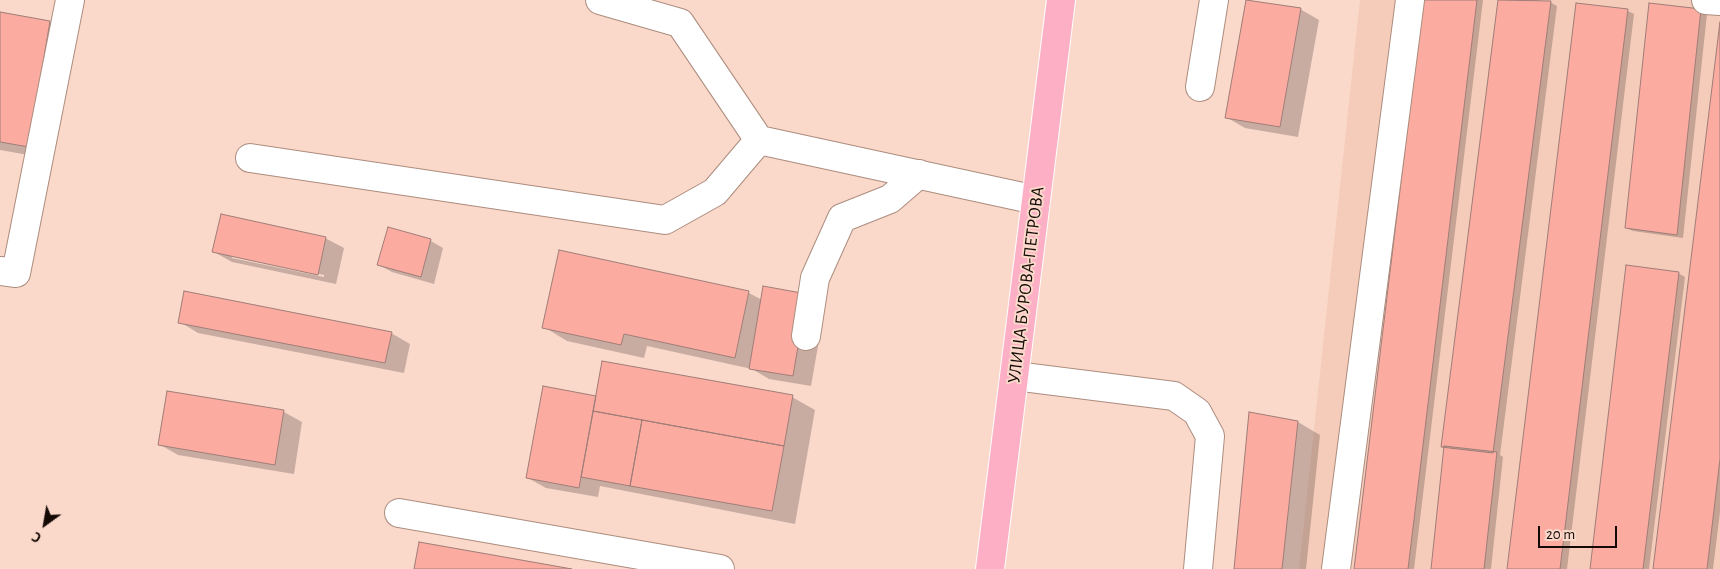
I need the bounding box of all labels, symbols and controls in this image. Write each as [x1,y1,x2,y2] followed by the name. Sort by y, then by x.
[1003,185,1049,385] street label: УЛИЦА БУРОВА-ПЕТРОВА
[20,499,70,549] north arrow
[1540,516,1619,548] scale bar
[1546,527,1575,542] text: 20 m
[30,529,44,545] text: С

